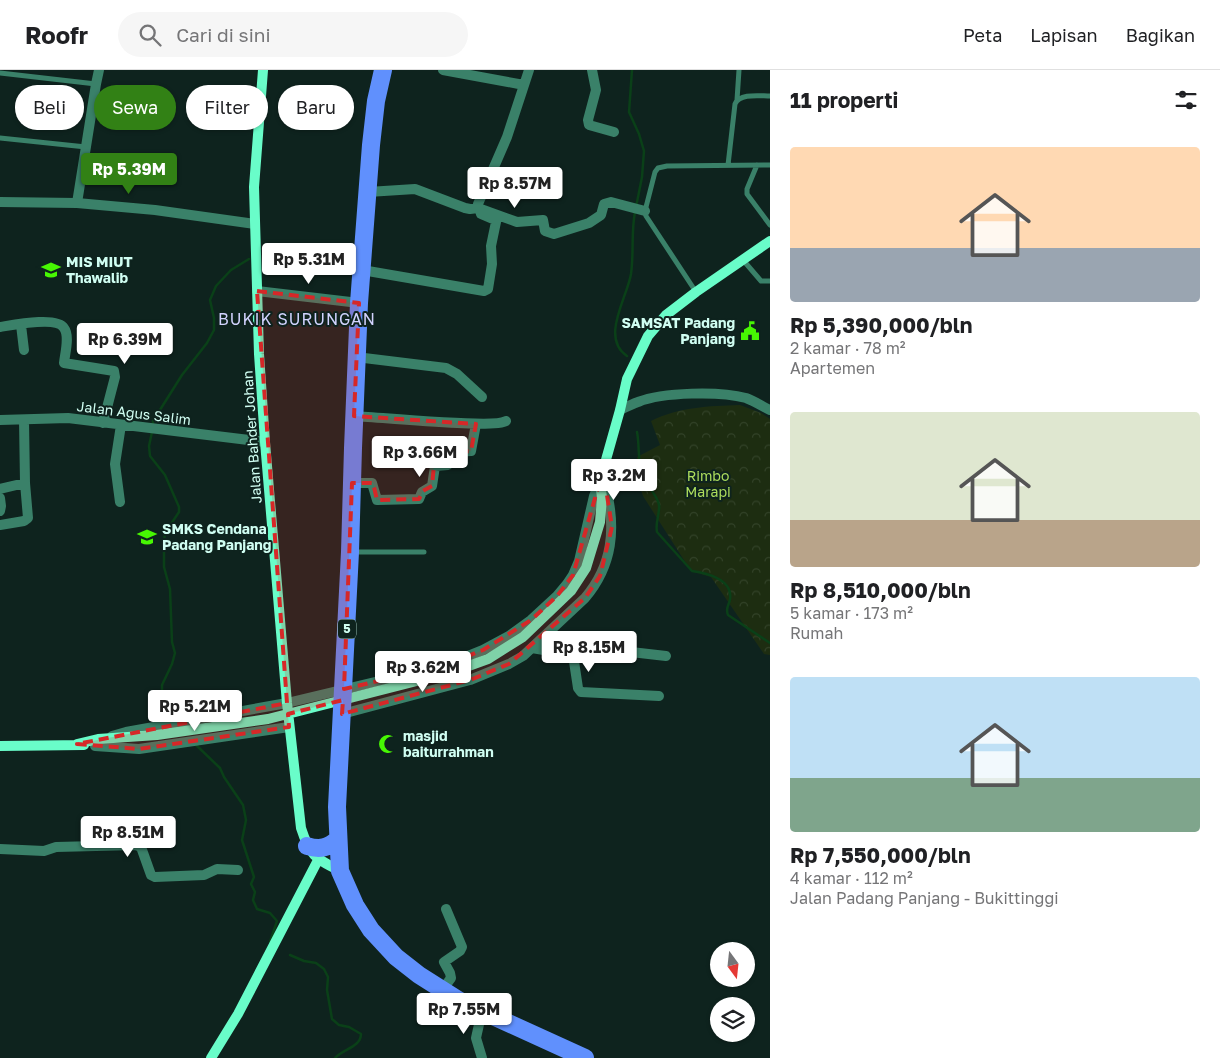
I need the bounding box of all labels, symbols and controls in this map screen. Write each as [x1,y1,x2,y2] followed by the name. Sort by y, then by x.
[118,12,468,57] search box
[25,20,88,49] text: Roofr
[136,21,164,49] icon: search
[176,23,271,46] text: Cari di sini
[963,24,1002,46] text: Peta
[1030,24,1098,46] text: Lapisan
[1126,24,1195,46] text: Bagikan
[15,85,84,130] chip: Beli
[94,85,176,130] chip: Sewa
[186,85,268,130] chip: Filter
[278,85,354,130] chip: Baru
[1172,86,1200,114] icon: filters
[790,87,898,113] text: 11 properti
[77,152,181,195] pin: Rp 5.39M
[92,159,166,179] text: Rp 5.39M
[463,166,567,209] pin: Rp 8.57M
[478,173,552,193] text: Rp 8.57M
[950,180,1040,270] icon: home
[257,242,361,285] pin: Rp 5.31M
[273,249,345,269] text: Rp 5.31M
[66,253,133,286] place label: MIS MIUT Thawalib
[40,259,62,281] school or university icon: MIS MIUT Thawalib
[218,309,376,329] district label: BUKIK SURUNGAN
[790,312,973,338] text: Rp 5,390,000/bln
[621,314,735,347] place label: SAMSAT Padang Panjang
[739,320,761,342] public building icon: SAMSAT Padang Panjang
[73,322,177,365] pin: Rp 6.39M
[88,329,162,349] text: Rp 6.39M
[790,338,906,358] text: 2 kamar · 78 m²
[790,358,875,378] text: Apartemen
[238,370,265,504] street label: Jalan Bahder Johan
[76,397,192,428] street label: Jalan Agus Salim
[368,436,472,478] pin: Rp 3.66M
[383,442,457,462] text: Rp 3.66M
[950,445,1040,535] icon: home
[568,458,660,501] pin: Rp 3.2M
[582,465,646,485] text: Rp 3.2M
[685,467,731,500] park label: Rimbo Marapi
[162,520,271,553] place label: SMKS Cendana Padang Panjang
[136,526,158,548] school or university icon: SMKS Cendana Padang Panjang
[790,577,971,603] text: Rp 8,510,000/bln
[790,603,913,623] text: 5 kamar · 173 m²
[338,620,356,638] road number: 5
[790,623,843,643] text: Rumah
[537,630,641,673] pin: Rp 8.15M
[553,637,625,657] text: Rp 8.15M
[371,650,475,693] pin: Rp 3.62M
[386,657,460,677] text: Rp 3.62M
[143,690,247,732] pin: Rp 5.21M
[159,696,231,716] text: Rp 5.21M
[950,710,1040,800] icon: home
[403,727,494,760] place label: masjid baiturrahman
[377,733,399,755] mosque icon: masjid baiturrahman
[76,816,180,858] pin: Rp 8.51M
[92,822,164,842] text: Rp 8.51M
[790,842,971,868] text: Rp 7,550,000/bln
[790,868,913,888] text: 4 kamar · 112 m²
[790,888,1059,908] text: Jalan Padang Panjang - Bukittinggi
[710,942,755,988] north arrow
[710,942,755,1042] map controls
[412,992,516,1035] pin: Rp 7.55M
[710,997,755,1042] button: layers
[428,999,500,1019] text: Rp 7.55M

